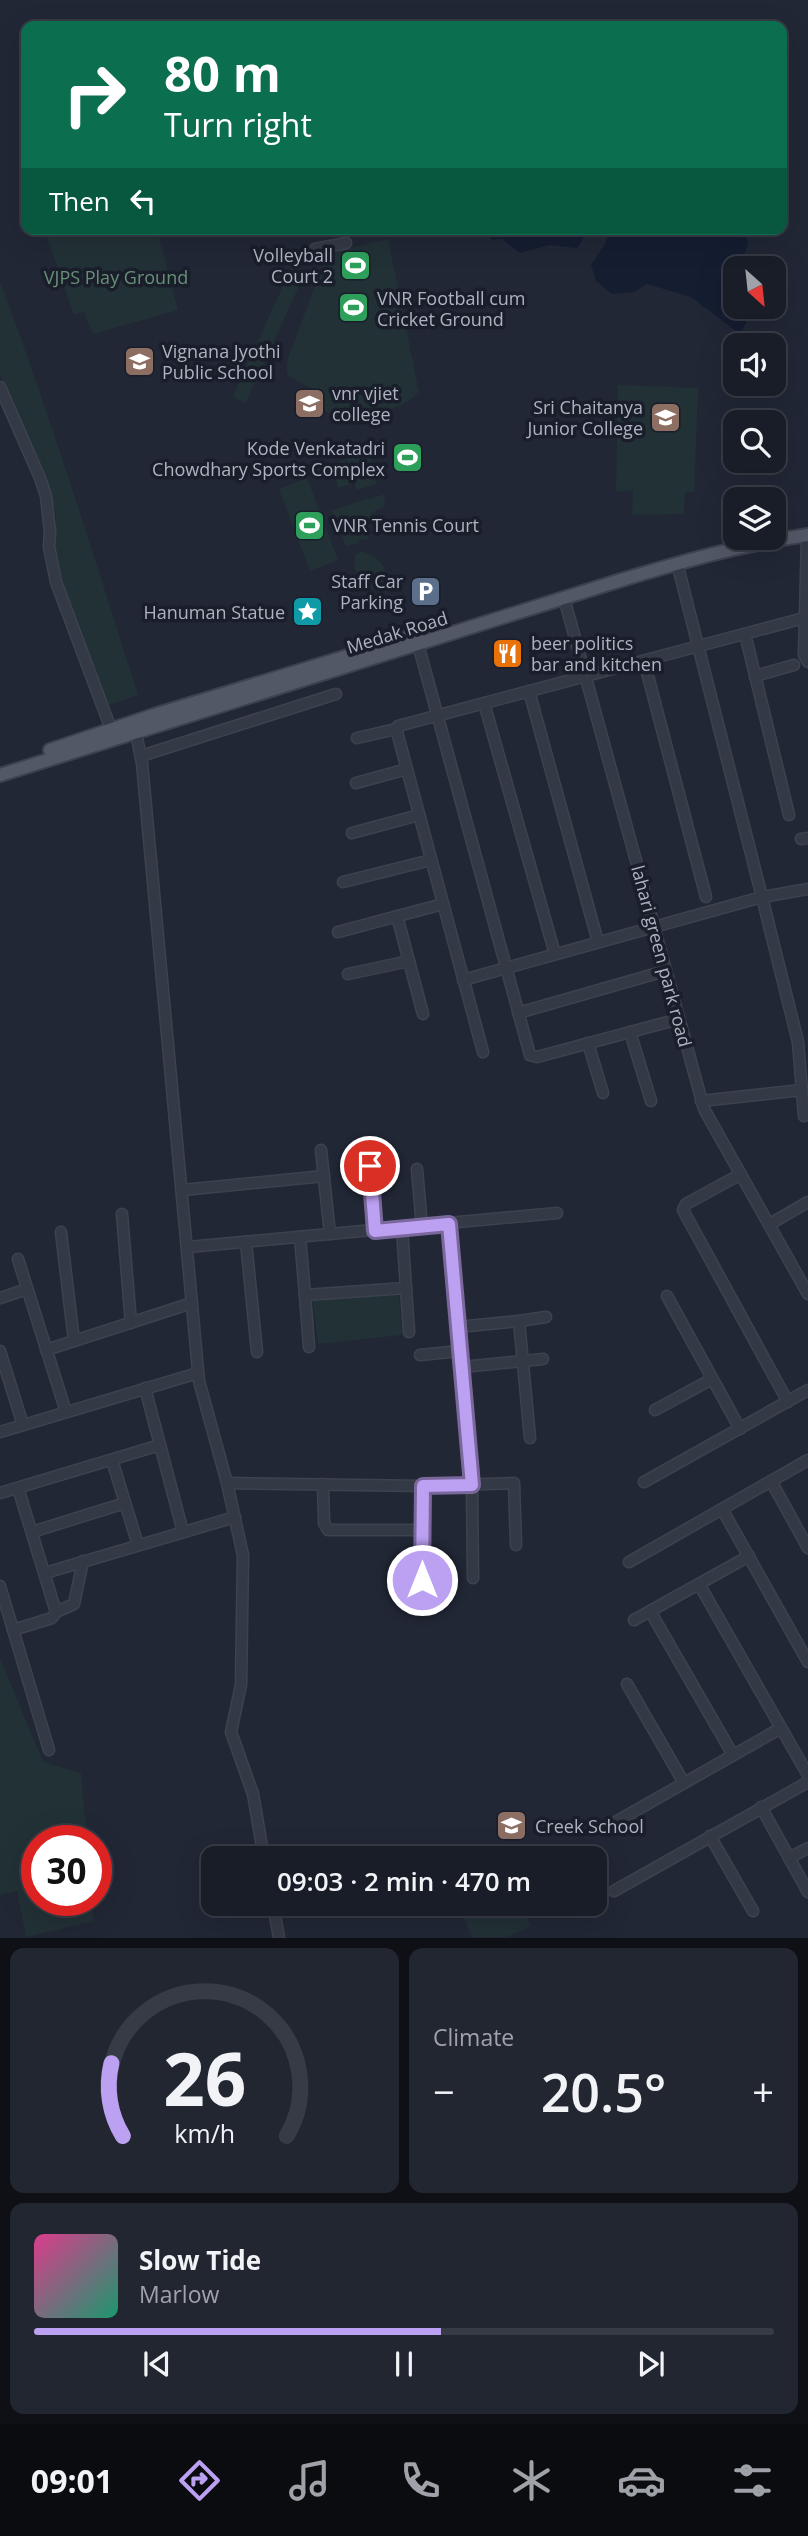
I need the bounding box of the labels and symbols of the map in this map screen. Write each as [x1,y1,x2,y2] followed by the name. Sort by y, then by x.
[253,243,333,288] place label: Volleyball Court 2
[339,248,373,282] sports icon: Volleyball Court 2
[723,256,786,318] north arrow
[44,265,188,289] park label: VJPS Play Ground
[377,286,526,331] place label: VNR Football cum Cricket Ground
[337,291,371,325] sports icon: VNR Football cum Cricket Ground
[162,339,281,384] place label: Vignana Jyothi Public School
[122,344,156,378] school or university icon: Vignana Jyothi Public School
[332,381,399,426] place label: vnr vjiet college
[292,386,326,420] school or university icon: vnr vjiet college
[525,395,643,440] place label: Sri Chaitanya Junior College
[649,400,683,434] school or university icon: Sri Chaitanya Junior College
[152,436,386,481] place label: Kode Venkatadri Chowdhary Sports Complex
[391,441,425,475] sports icon: Kode Venkatadri Chowdhary Sports Complex
[292,508,326,542] sports icon: VNR Tennis Court
[332,513,479,537] place label: VNR Tennis Court
[331,569,404,614] place label: Staff Car Parking
[409,574,443,608] parking icon: Staff Car Parking
[291,595,325,629] place icon: Hanuman Statue
[143,600,285,624] place label: Hanuman Statue
[344,605,450,659] street label: Medak Road
[531,631,662,676] place label: beer politics bar and kitchen
[491,636,525,670] restaurant icon: beer politics bar and kitchen
[626,863,698,1049] street label: lahari green park road
[340,1136,400,1196] pin
[385,1543,459,1617] position arrow
[495,1809,529,1843] school or university icon: Creek School
[535,1814,644,1838] place label: Creek School
[21,1825,112,1916] speed limit sign: 30

